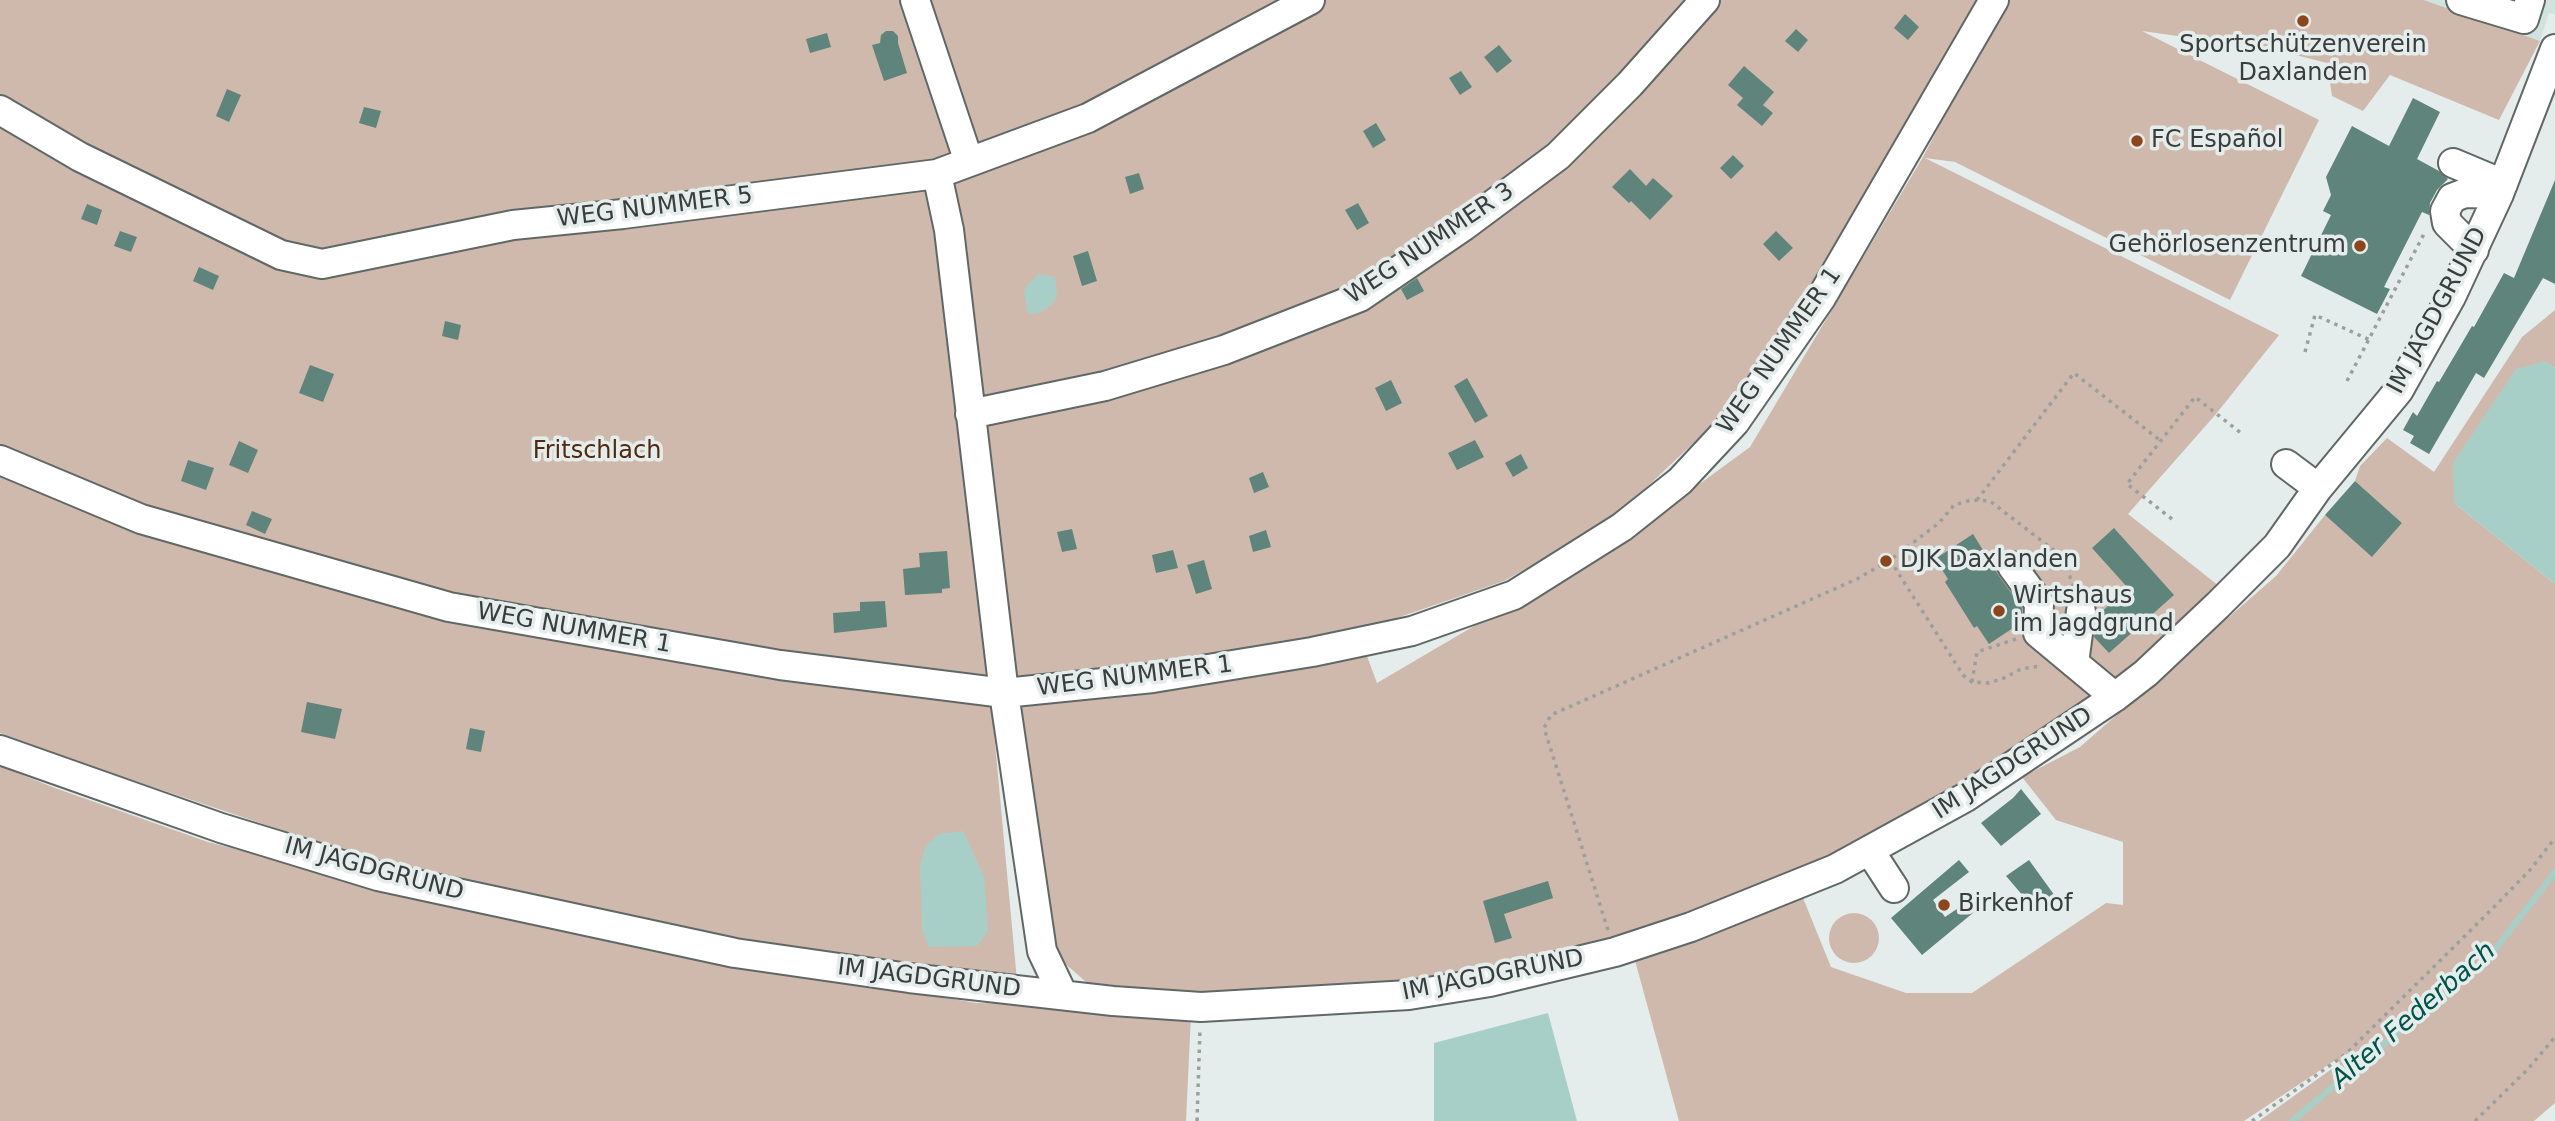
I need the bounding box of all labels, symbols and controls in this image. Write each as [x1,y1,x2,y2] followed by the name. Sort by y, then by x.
[2295,13,2311,29] marker: Sportschützenverein Daxlanden
[2179,32,2427,88] place label: Sportschützenverein Daxlanden
[2151,127,2283,155] place label: FC Español
[2129,133,2145,149] marker: FC Español
[1340,177,1520,311] street label: WEG NUMMER 3
[556,182,754,234] street label: WEG NUMMER 5
[2382,223,2494,399] street label: IM JAGDGRUND
[2109,232,2346,260] place label: Gehörlosenzentrum
[2352,238,2368,254] marker: Gehörlosenzentrum
[1712,262,1848,440] street label: WEG NUMMER 1
[533,438,661,466] park label: Fritschlach
[1900,547,2078,575] place label: DJK Daxlanden
[1878,553,1894,569] marker: DJK Daxlanden
[2013,583,2174,639] place label: Wirtshaus im Jagdgrund
[475,598,673,660] street label: WEG NUMMER 1
[1991,603,2007,619] marker: Wirtshaus im Jagdgrund
[1036,651,1234,703] street label: WEG NUMMER 1
[1928,702,2098,826] street label: IM JAGDGRUND
[281,832,467,908] street label: IM JAGDGRUND
[1958,891,2072,919] place label: Birkenhof
[1936,897,1952,913] marker: Birkenhof
[2325,936,2503,1096] water label: Alter Federbach
[1400,944,1586,1008] street label: IM JAGDGRUND
[836,953,1022,1005] street label: IM JAGDGRUND

